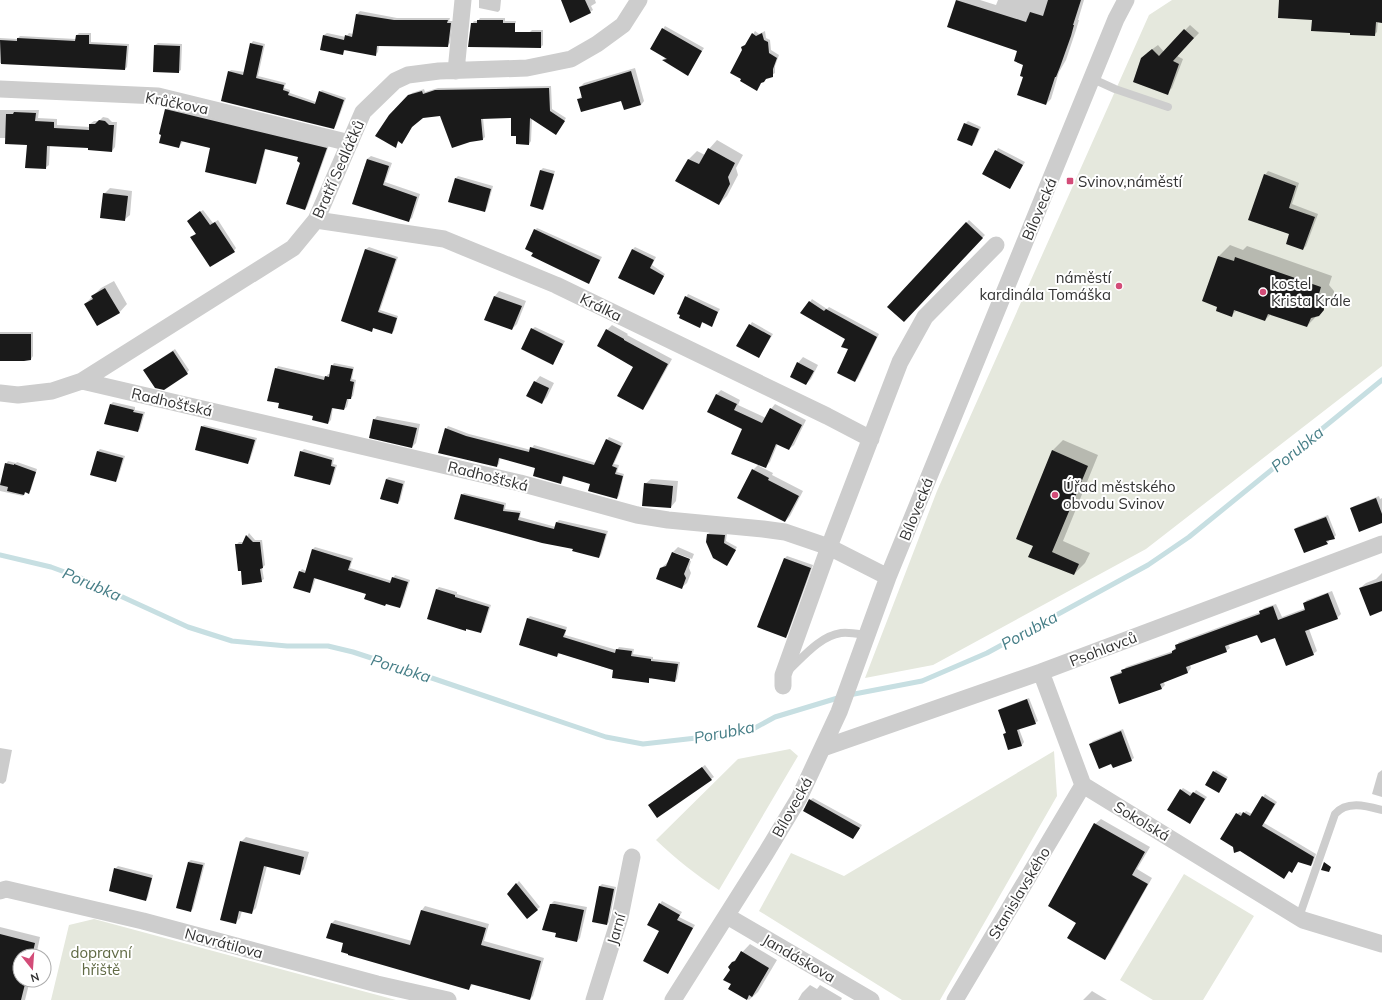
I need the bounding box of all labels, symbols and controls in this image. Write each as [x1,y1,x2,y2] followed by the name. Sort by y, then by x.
[144,88,210,118] street label: Krůčkova
[308,117,368,221] street label: Bratří Sedláčků
[1078,172,1183,191] place label: Svinov,náměstí
[1017,175,1061,243] street label: Bílovecká
[1065,176,1075,186] marker: Svinov,náměstí
[979,268,1112,304] place label: náměstí kardinála Tomáška
[1271,274,1351,310] place label: kostel Krista Krále
[1114,281,1124,291] marker: náměstí kardinála Tomáška
[1258,287,1268,297] marker: kostel Krista Krále
[577,289,625,325] street label: Králka
[130,383,214,421] street label: Radhošťská
[1267,422,1328,476] water label: Porubka
[446,457,530,495] street label: Radhošťská
[895,475,937,543] street label: Bílovecká
[1063,477,1176,513] place label: Úřad městského obvodu Svinov
[1050,490,1060,500] marker: Úřad městského obvodu Svinov
[60,563,125,605] water label: Porubka
[997,606,1061,654] water label: Porubka
[1067,627,1139,671] street label: Psohlavců
[369,649,434,687] water label: Porubka
[692,716,757,748] water label: Porubka
[768,773,816,841] street label: Bílovecká
[1111,797,1173,845] street label: Sokolská
[984,843,1054,943] street label: Stanislavského
[602,910,630,947] street label: Jarní
[183,923,265,963] street label: Navrátilova
[759,930,839,986] street label: Jandáskova
[70,943,133,979] park label: dopravní hřiště
[12,948,52,988] north arrow
[29,970,41,985] text: N

